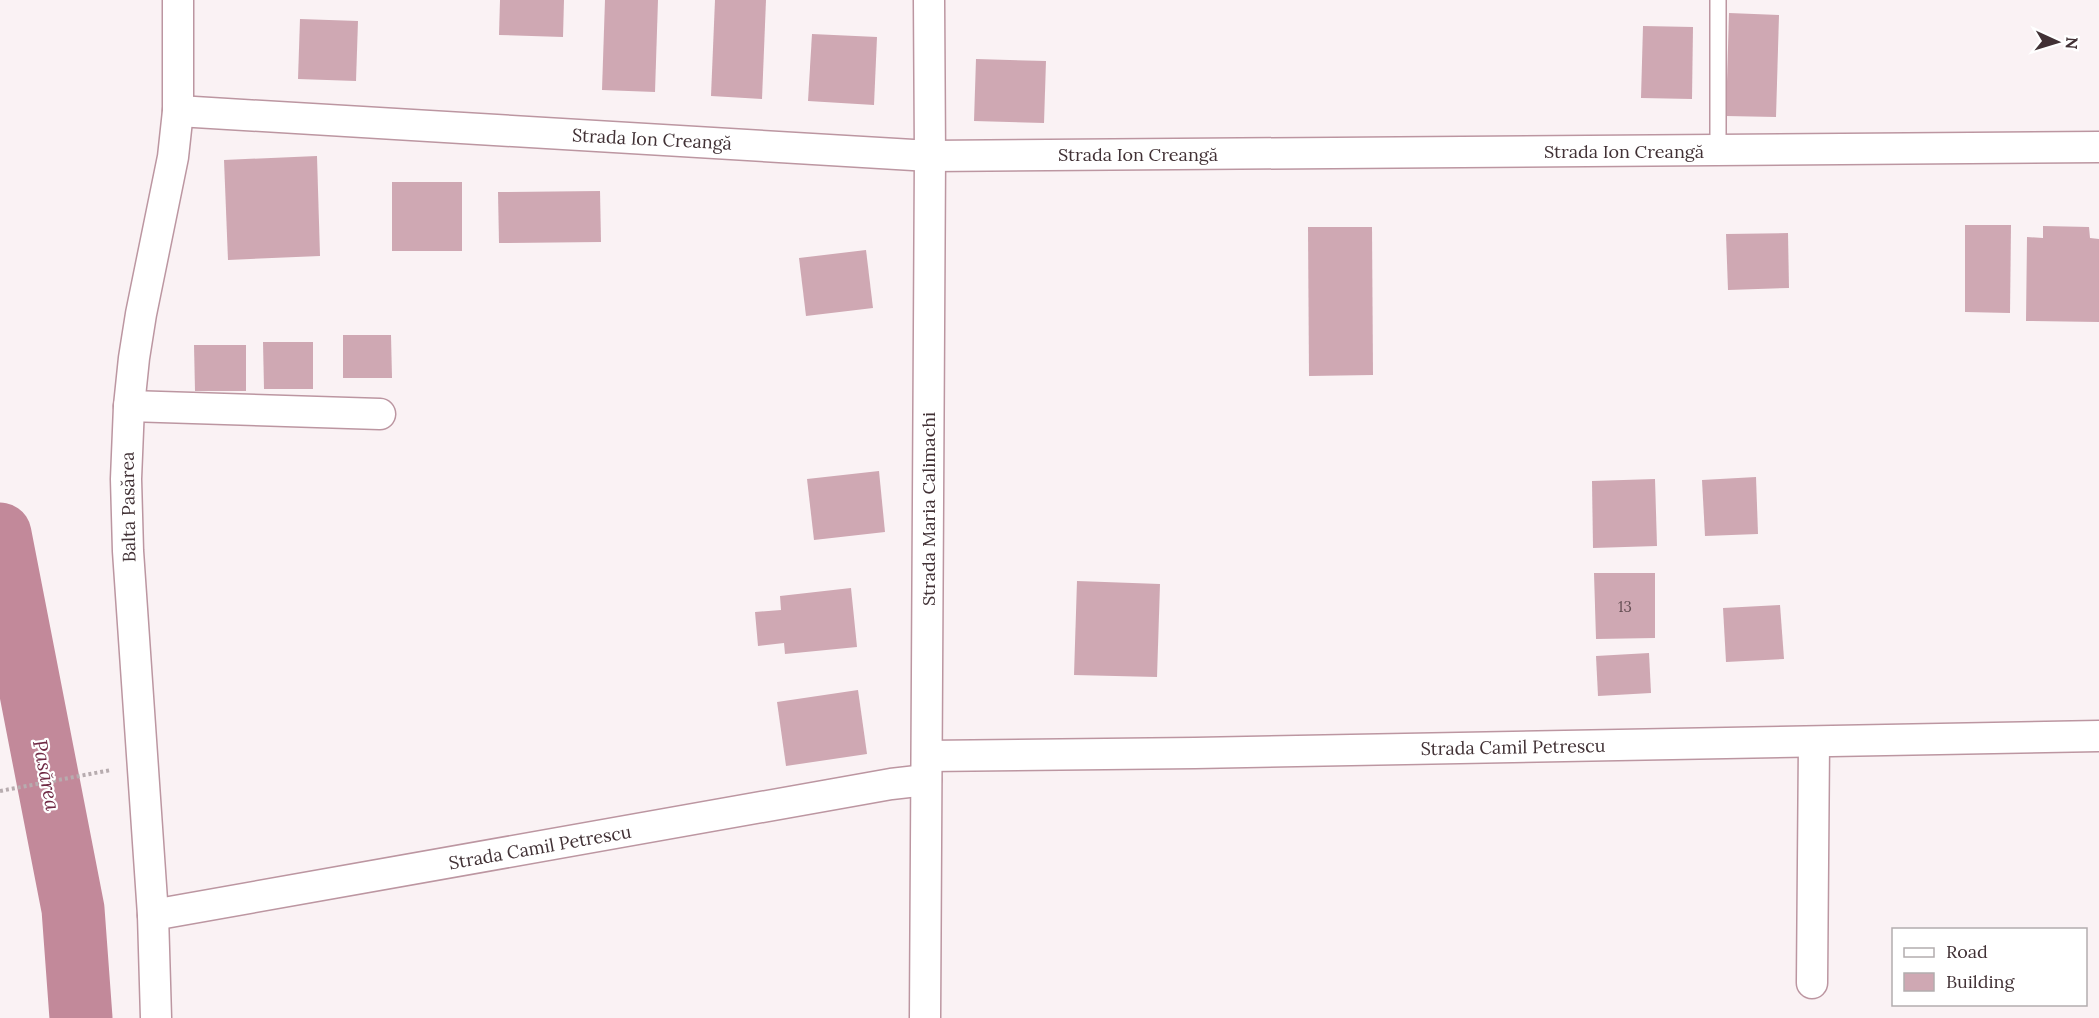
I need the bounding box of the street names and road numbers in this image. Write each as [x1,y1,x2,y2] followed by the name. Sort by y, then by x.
[571,123,733,155] street label: Strada Ion Creangă
[1544,140,1704,163] street label: Strada Ion Creangă
[1058,143,1218,166] street label: Strada Ion Creangă
[917,412,940,606] street label: Strada Maria Calimachi
[116,451,140,563] street label: Balta Pasărea
[1420,734,1606,760] street label: Strada Camil Petrescu
[447,820,633,874] street label: Strada Camil Petrescu

